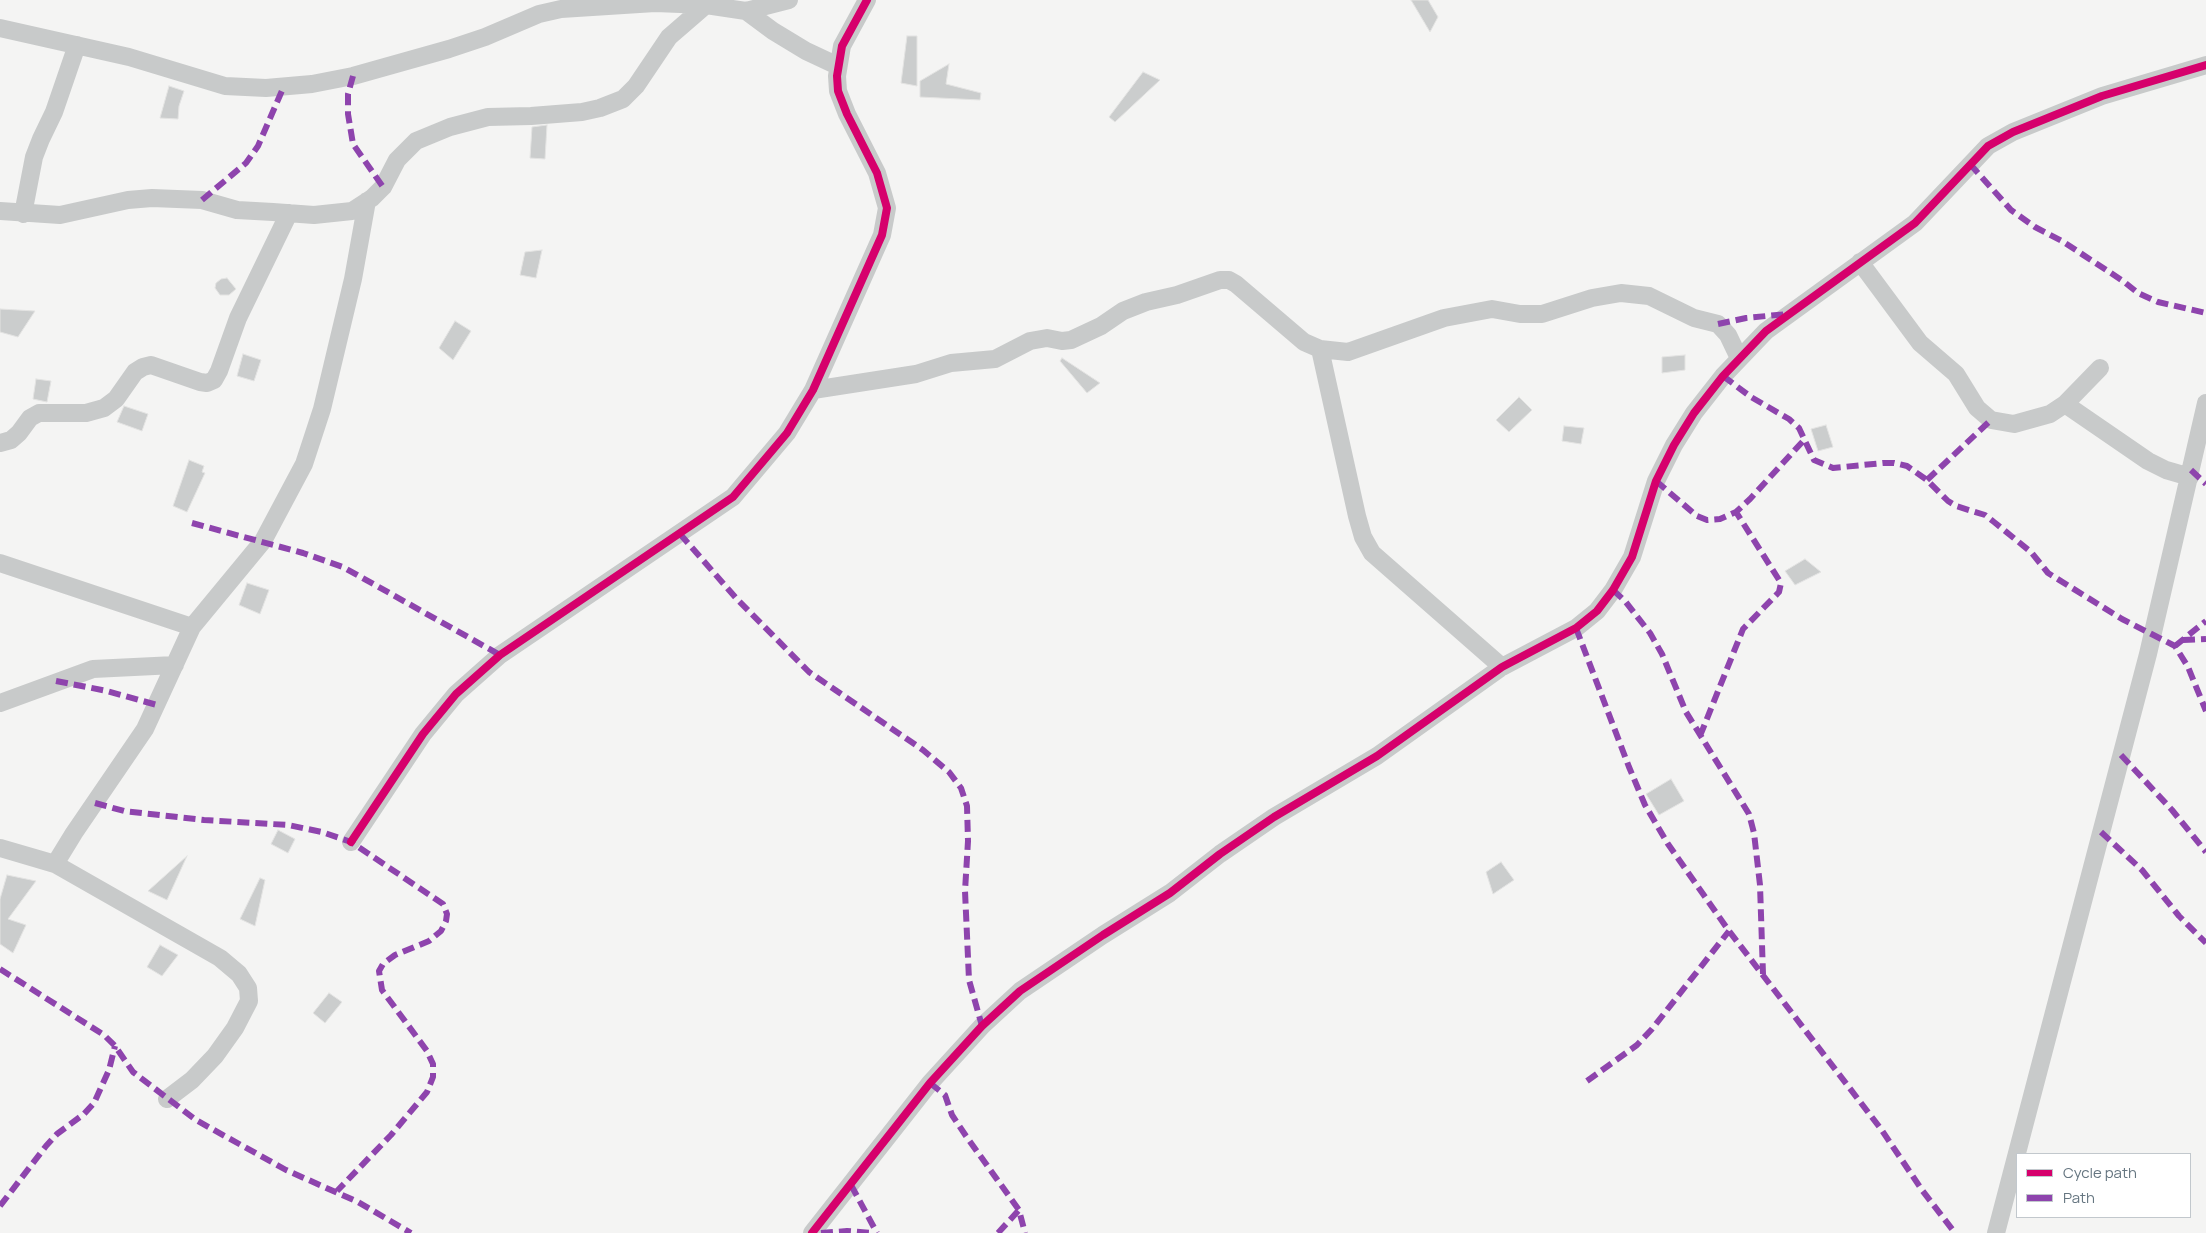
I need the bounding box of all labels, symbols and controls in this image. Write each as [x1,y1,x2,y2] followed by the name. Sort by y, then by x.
[2016,1153,2191,1218] legend
[2063,1162,2137,1183] text: Cycle path
[2063,1187,2095,1208] text: Path

